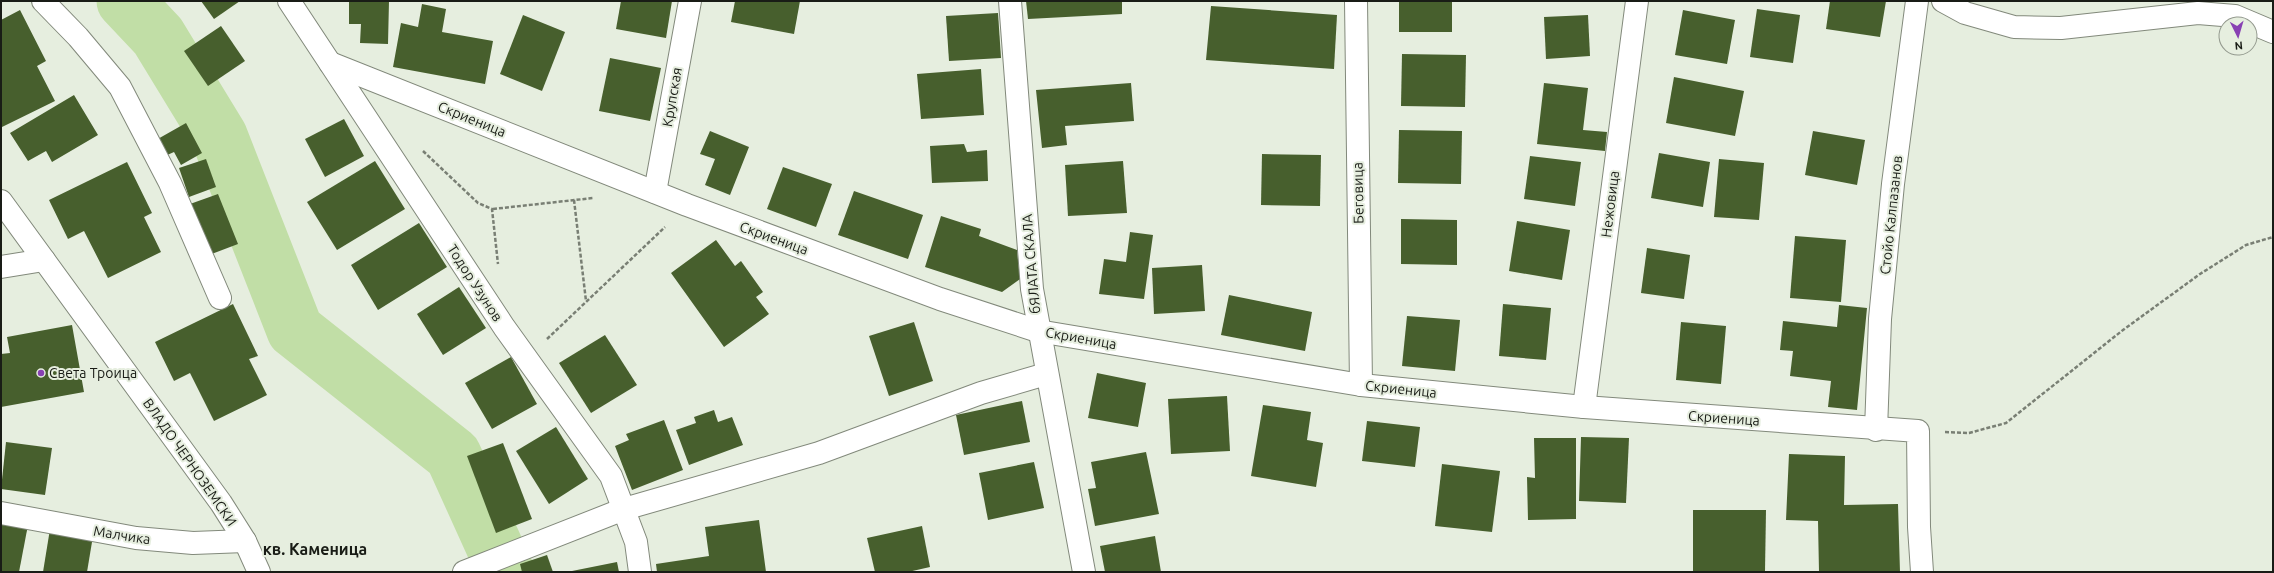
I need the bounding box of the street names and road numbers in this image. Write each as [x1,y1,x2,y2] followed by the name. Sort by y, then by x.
[659,66,685,128] street label: Крупская
[436,98,508,140] street label: Скриеница
[1877,155,1905,275] street label: Стойо Калпазанов
[1349,162,1367,224] street label: Беговица
[1598,170,1622,238] street label: Нежовица
[1019,213,1043,315] street label: бЯЛАТА СКАЛА
[738,218,810,258] street label: Скриеница
[444,242,506,324] street label: Тодор Узунов
[1044,324,1118,352] street label: Скриеница
[1364,377,1438,401] street label: Скриеница
[140,395,240,529] street label: ВЛАДО ЧЕРНОЗЕМСКИ
[1688,408,1760,428] street label: Скриеница
[92,523,152,547] street label: Малчика

